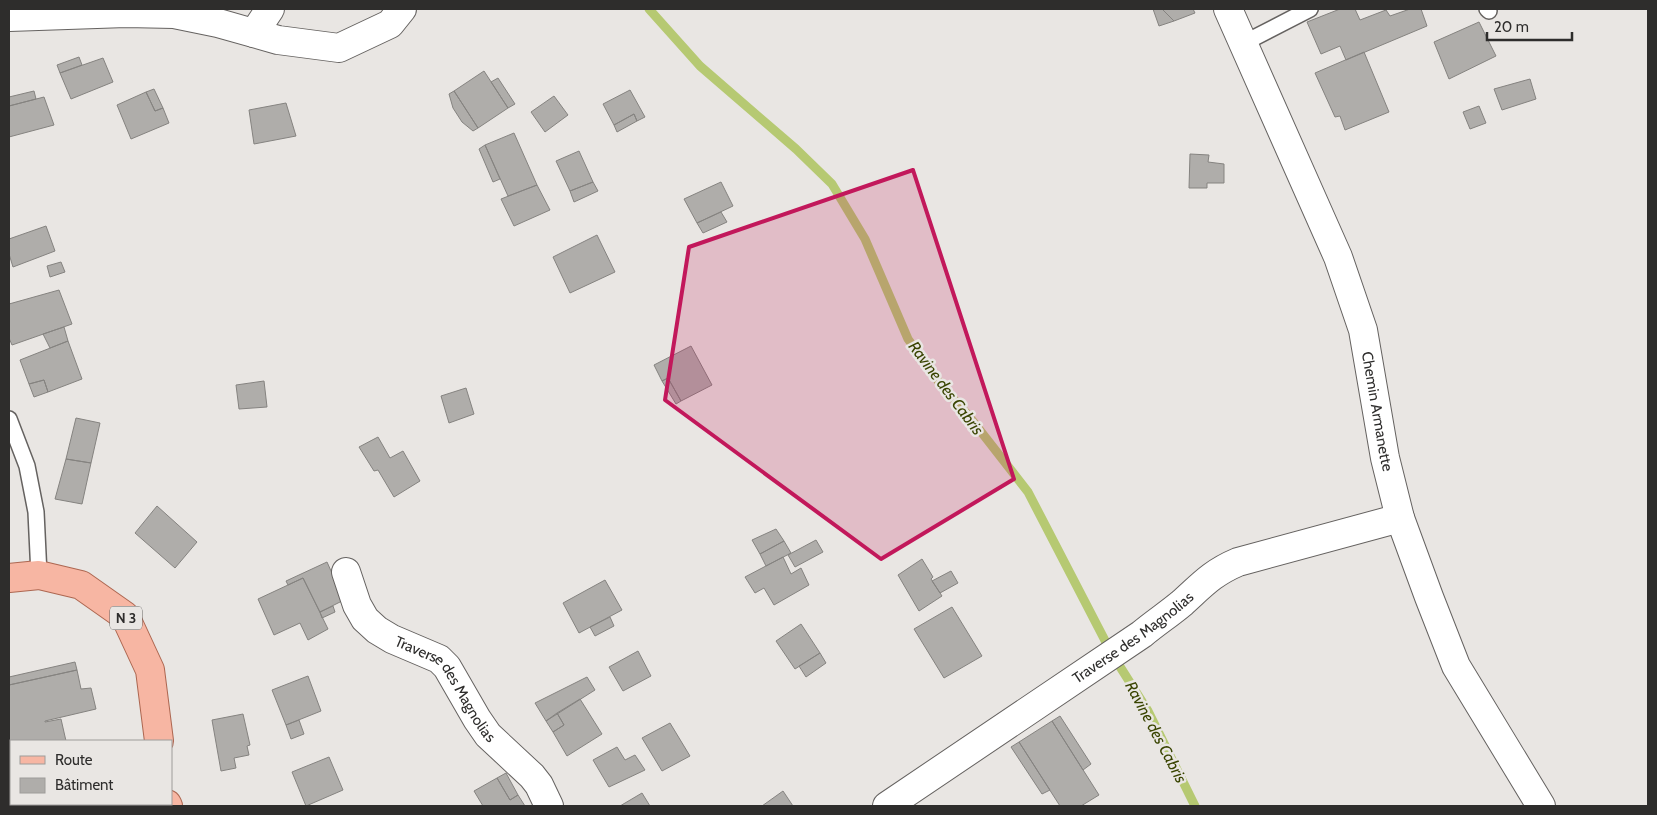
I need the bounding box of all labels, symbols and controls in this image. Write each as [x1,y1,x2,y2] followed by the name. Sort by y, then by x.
[1487,10,1572,42] scale bar
[1494,18,1529,36] text: 20 m
[905,337,987,439] water label: Ravine des Cabris
[1358,350,1397,473] street label: Chemin Armanette
[1069,588,1197,687] street label: Traverse des Magnolias
[110,606,142,630] road number: N 3
[392,632,499,746] street label: Traverse des Magnolias
[1121,678,1191,786] water label: Ravine des Cabris
[10,740,172,805] legend
[55,751,93,769] text: Route
[55,776,113,794] text: Bâtiment

